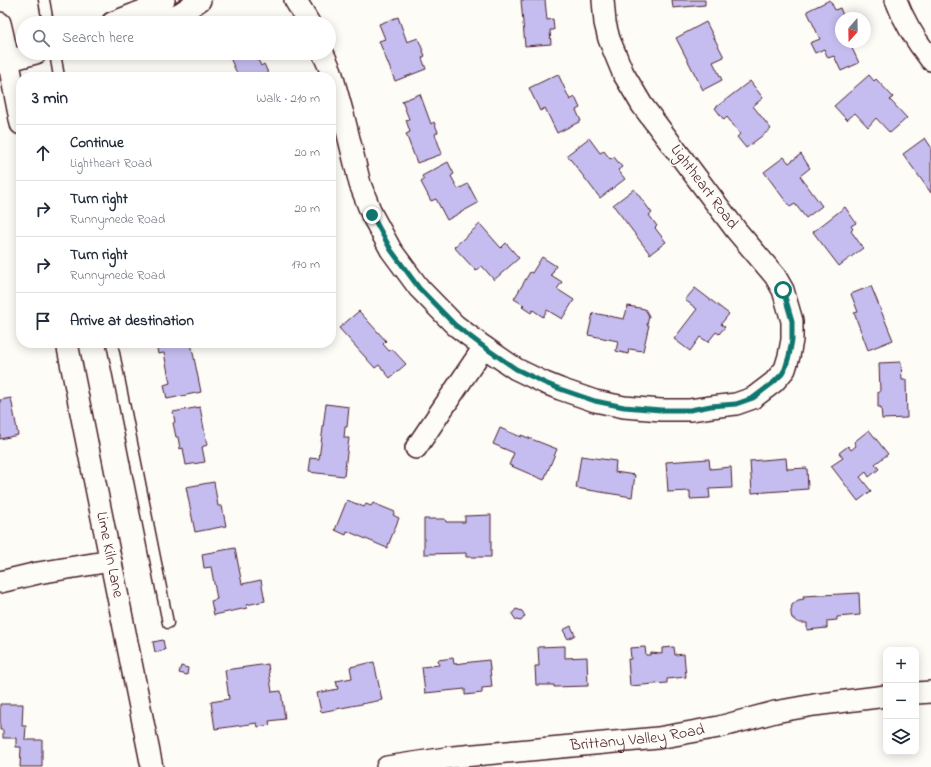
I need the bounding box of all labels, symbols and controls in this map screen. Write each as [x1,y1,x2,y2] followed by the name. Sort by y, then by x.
[835,12,871,48] north arrow
[16,16,336,60] search box
[30,27,52,49] icon: search
[62,27,134,49] text: Search here
[32,86,68,111] text: 3 min
[256,89,320,108] text: Walk · 210 m
[70,132,124,154] text: Continue
[664,139,744,235] street label: Lightheart Road
[32,142,54,164] icon: ahead
[295,143,320,162] text: 20 m
[70,154,152,173] text: Lightheart Road
[70,188,128,210] text: Turn right
[32,198,54,220] icon: right
[295,199,320,218] text: 20 m
[363,206,381,224] route end
[70,210,165,229] text: Runnymede Road
[70,244,128,266] text: Turn right
[32,254,54,276] icon: right
[292,255,320,274] text: 170 m
[70,266,165,285] text: Runnymede Road
[774,281,792,299] route start
[32,310,54,332] icon: arrive
[70,310,194,332] text: Arrive at destination
[89,510,130,601] street label: Lime Kiln Lane
[883,647,919,755] map controls
[883,647,919,683] button: +
[883,683,919,719] button: −
[568,718,706,758] street label: Brittany Valley Road
[883,719,919,755] button: layers

